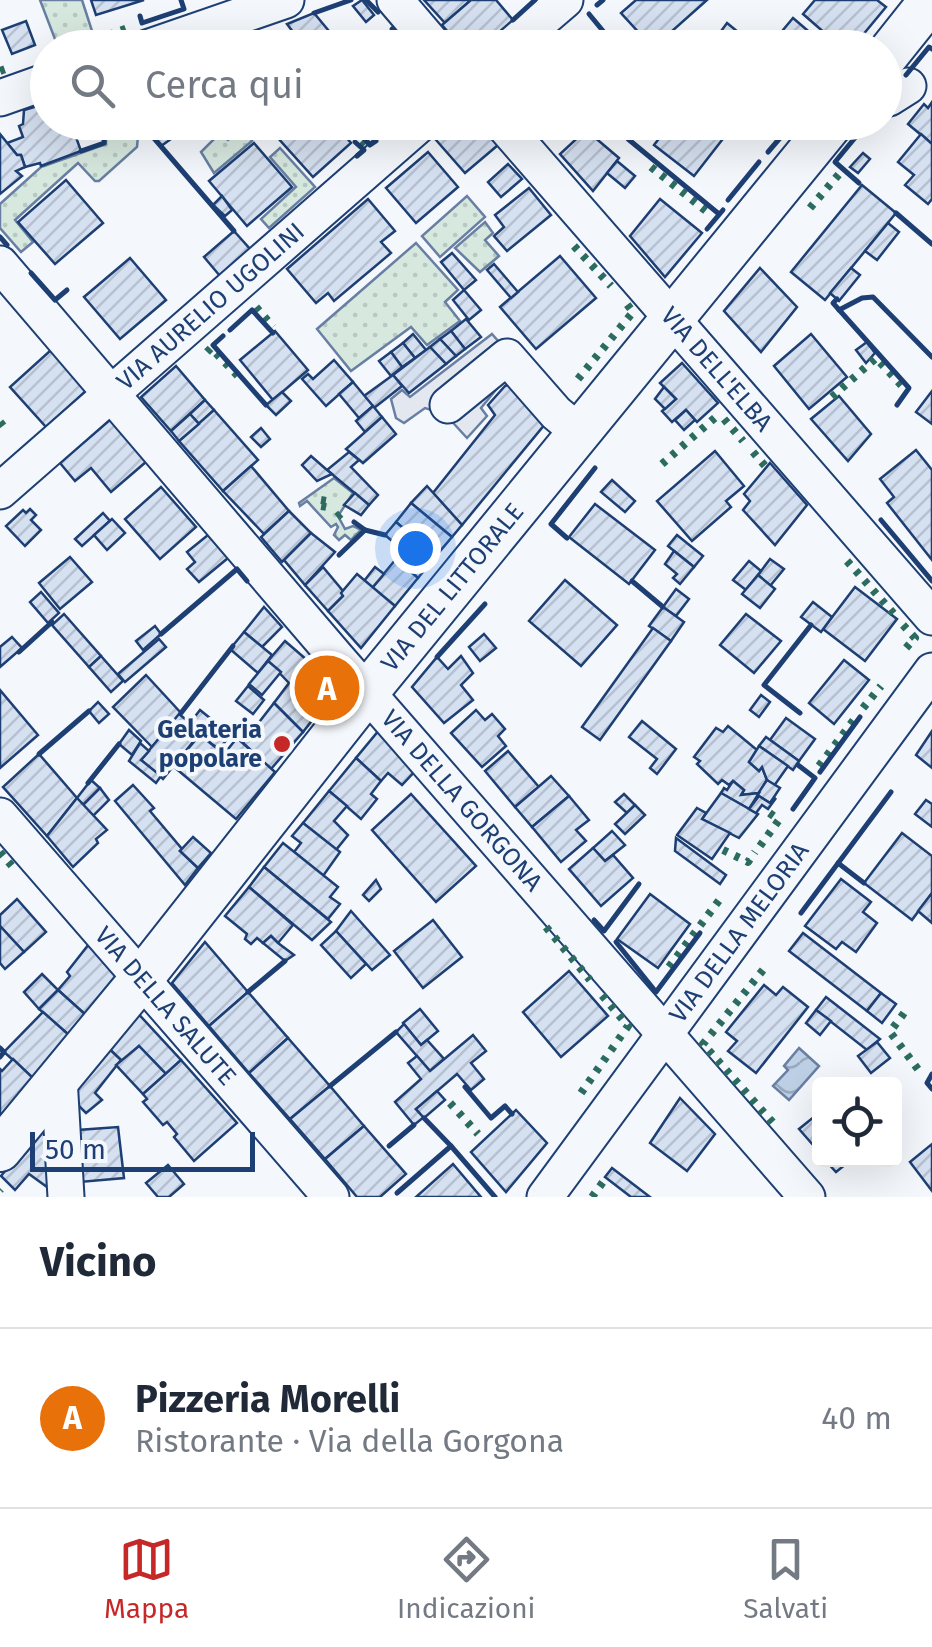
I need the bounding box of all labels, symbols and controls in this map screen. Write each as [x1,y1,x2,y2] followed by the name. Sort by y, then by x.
[30,30,902,140] search box
[65,58,120,113] icon: search
[145,62,304,108] text: Cerca qui
[111,217,311,397] street label: VIA AURELIO UGOLINI
[654,301,779,438] street label: VIA DELL'ELBA
[375,497,530,678] street label: VIA DEL LITTORALE
[390,523,441,574] your location
[294,650,360,726] pin: A
[375,704,549,898] street label: VIA DELLA GORGONA
[157,715,262,774] place label: Gelateria popolare
[271,733,293,755] marker: Gelateria popolare
[663,836,816,1029] street label: VIA DELLA MELORIA
[88,921,242,1092] street label: VIA DELLA SALUTE
[812,1077,902,1167] map controls
[812,1077,902,1167] button: locate
[30,1127,255,1172] scale bar
[45,1133,106,1166] text: 50 m
[40,1237,157,1287] text: Vicino
[135,1376,400,1422] text: Pizzeria Morelli
[63,1399,82,1437] text: A
[821,1399,892,1437] text: 40 m
[135,1422,564,1460] text: Ristorante · Via della Gorgona
[104,1532,189,1625] tab: Mappa
[397,1532,535,1625] tab: Indicazioni
[743,1532,828,1625] tab: Salvati

